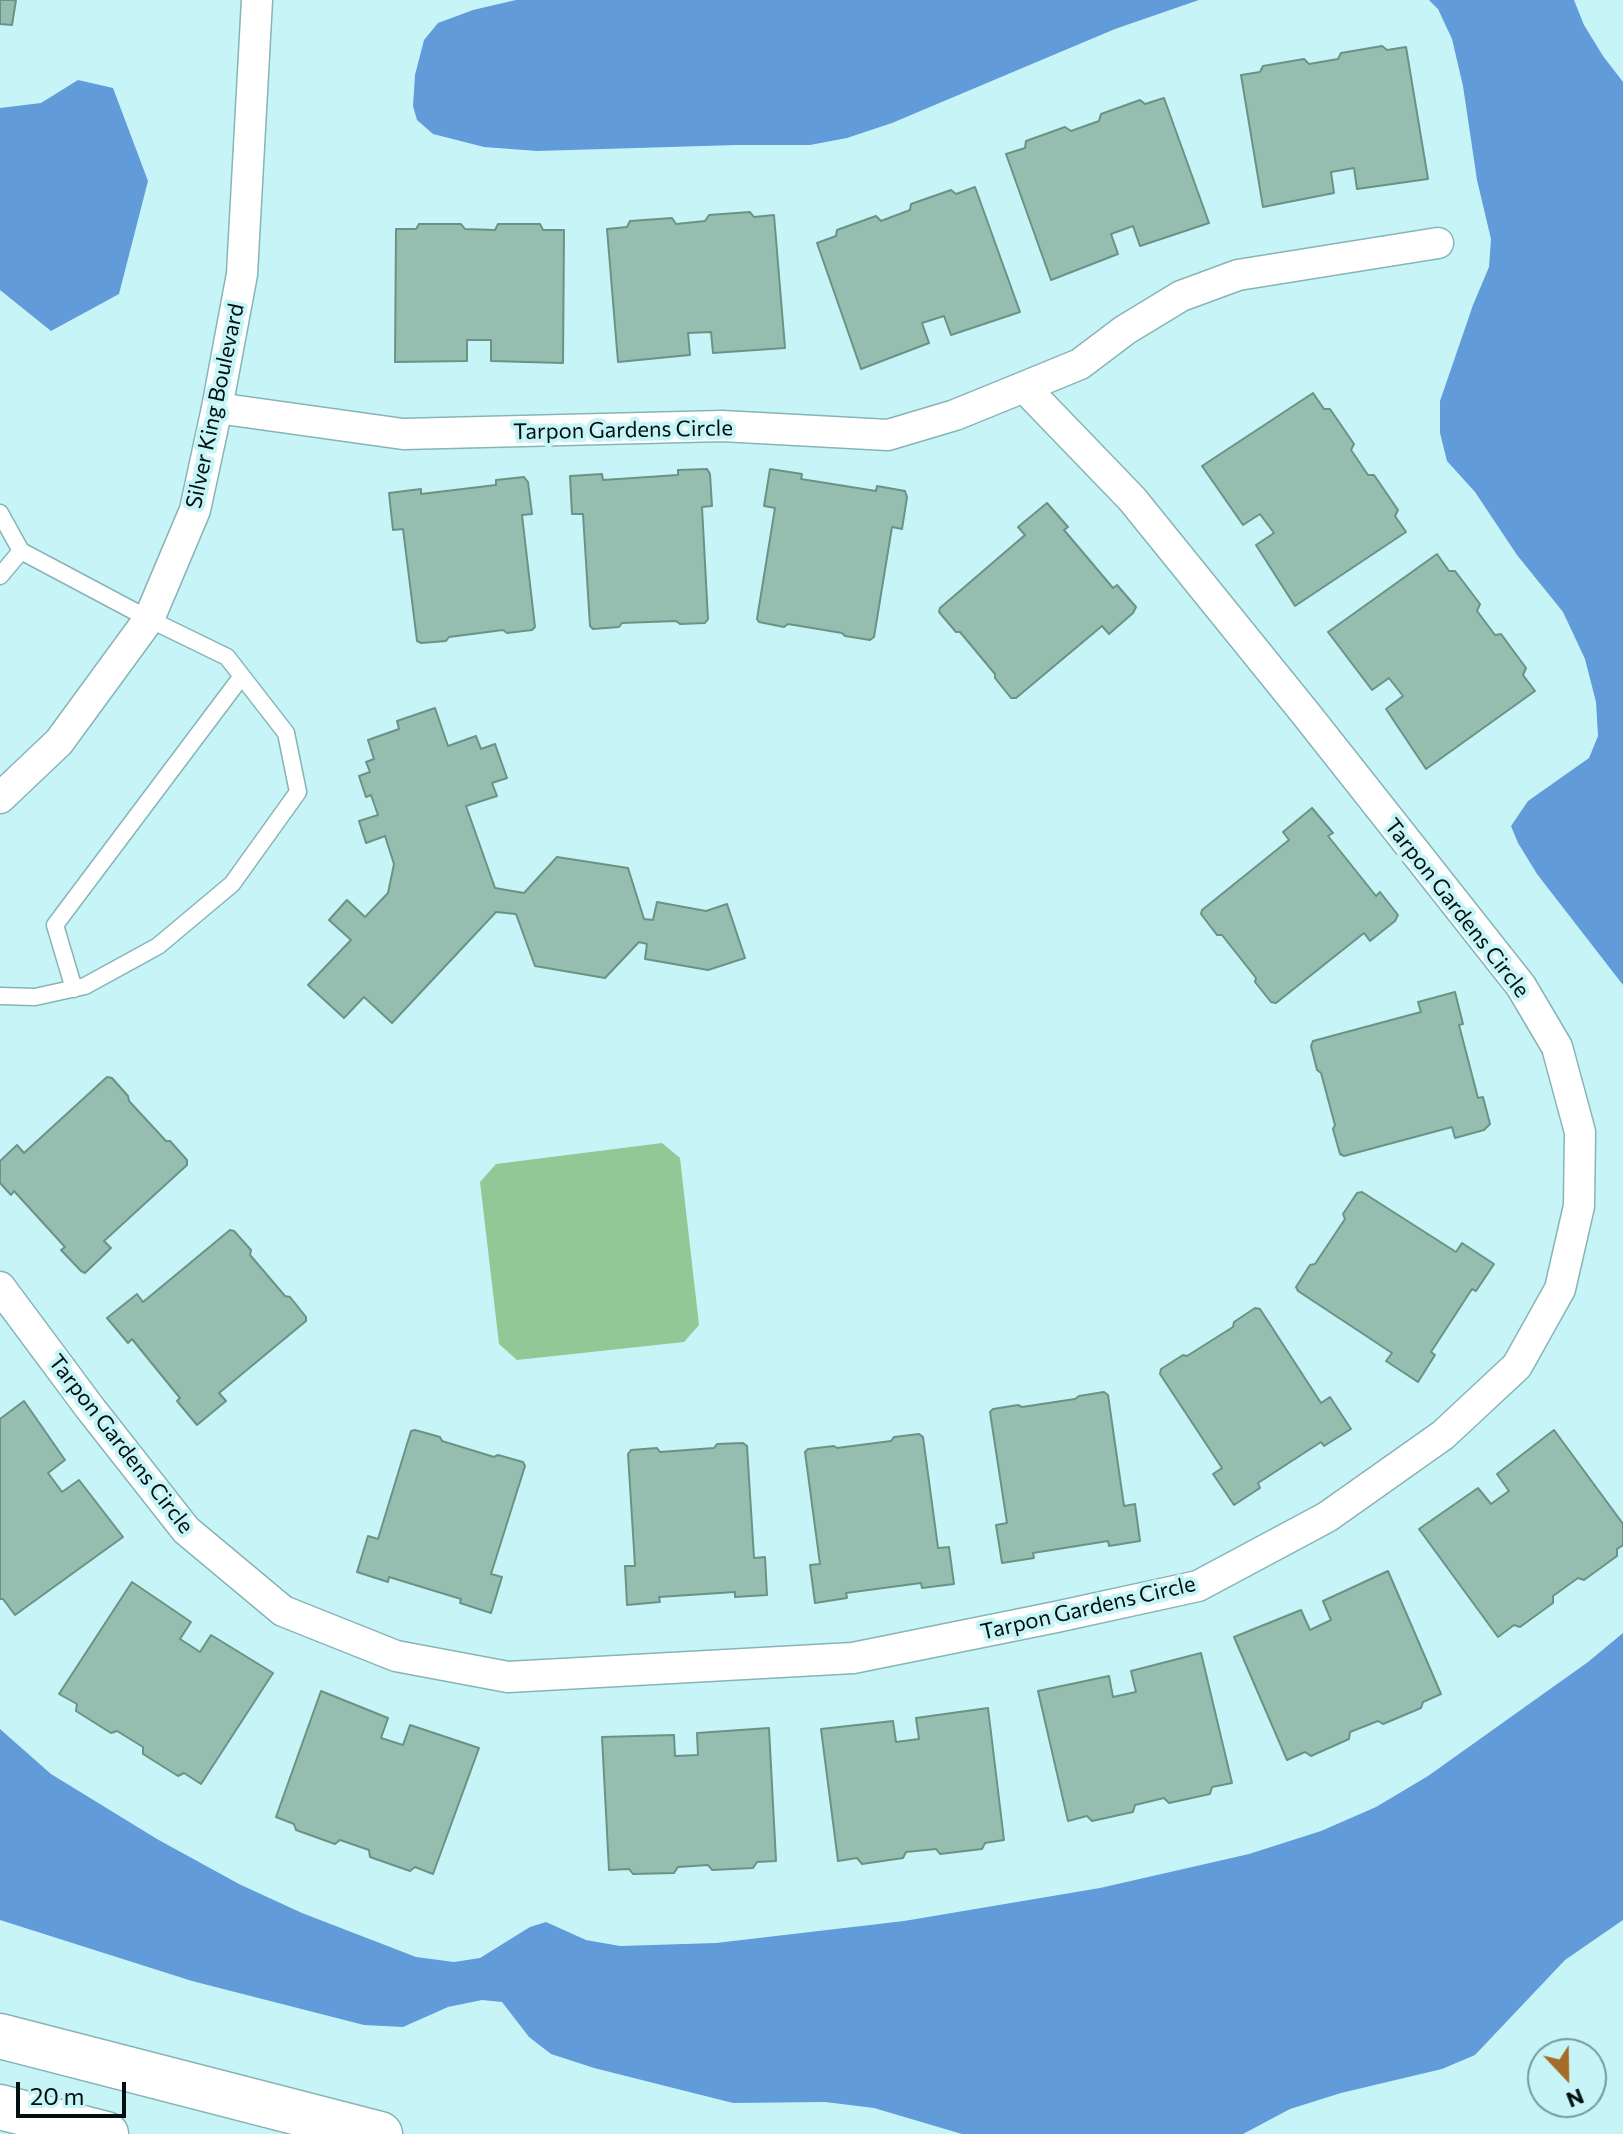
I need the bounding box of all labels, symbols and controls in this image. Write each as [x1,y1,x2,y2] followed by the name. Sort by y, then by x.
[180,301,250,511] street label: Silver King Boulevard
[513,415,733,445] street label: Tarpon Gardens Circle
[1379,813,1535,1003] street label: Tarpon Gardens Circle
[43,1349,199,1539] street label: Tarpon Gardens Circle
[978,1570,1198,1646] street label: Tarpon Gardens Circle
[1527,2038,1607,2118] north arrow
[20,2066,130,2116] scale bar
[30,2081,84,2110] text: 20 m
[1563,2083,1588,2114] text: N

